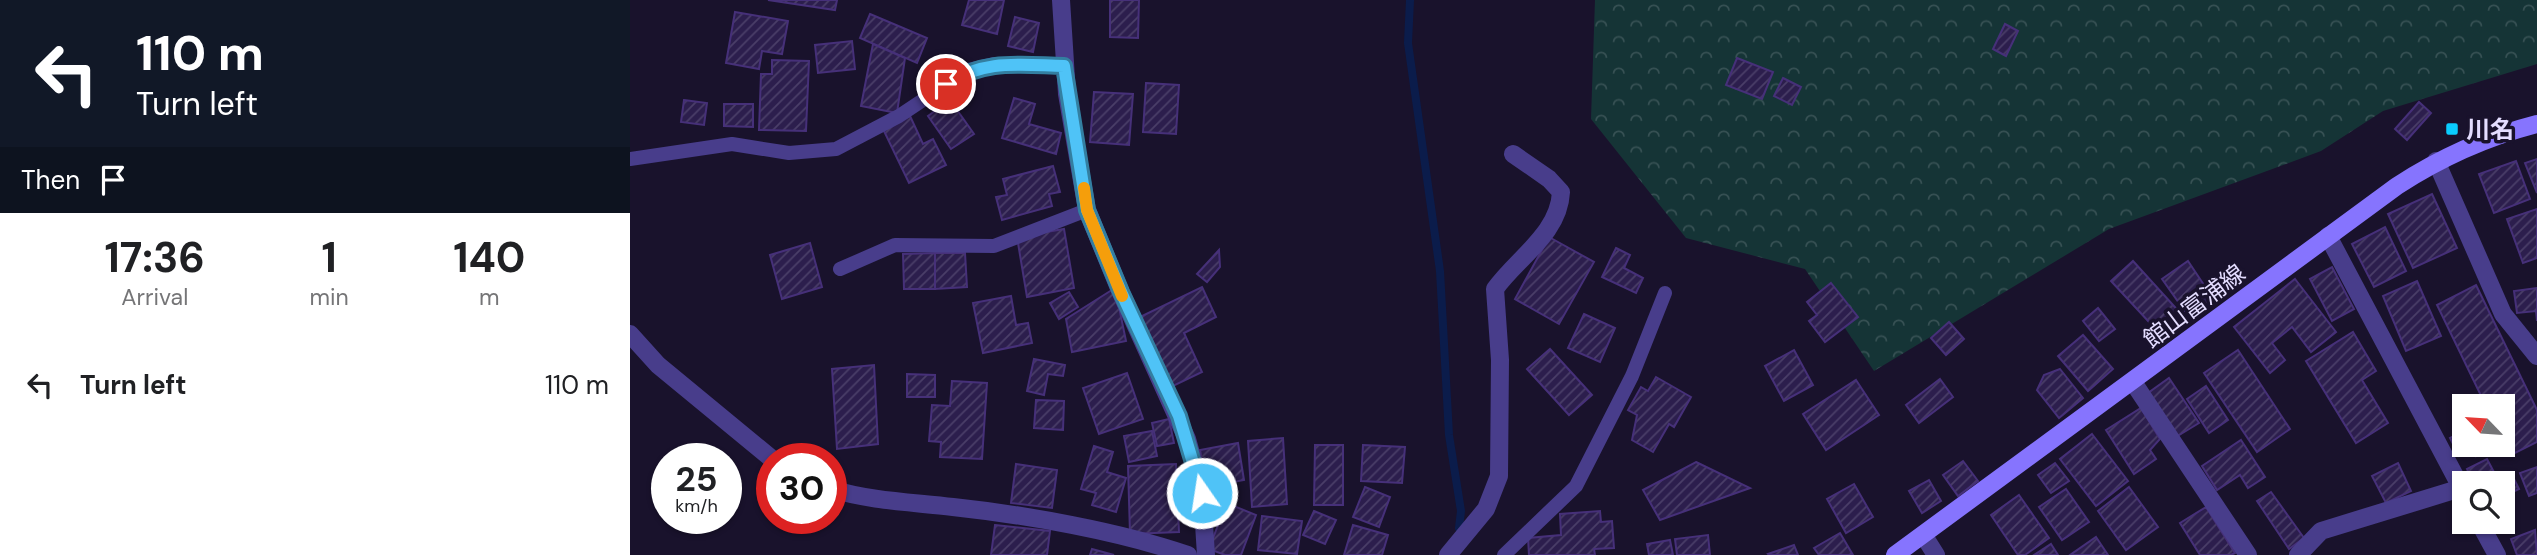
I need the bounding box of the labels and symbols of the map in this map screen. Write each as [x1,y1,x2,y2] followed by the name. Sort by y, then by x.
[916,54,976,114] pin
[2466,114,2514,145] place label: 川名
[2444,121,2460,137] marker: 川名
[2137,258,2251,354] street label: 館山富浦線
[2452,394,2515,457] north arrow
[756,443,847,534] speed limit sign: 30
[1165,456,1239,530] position arrow

